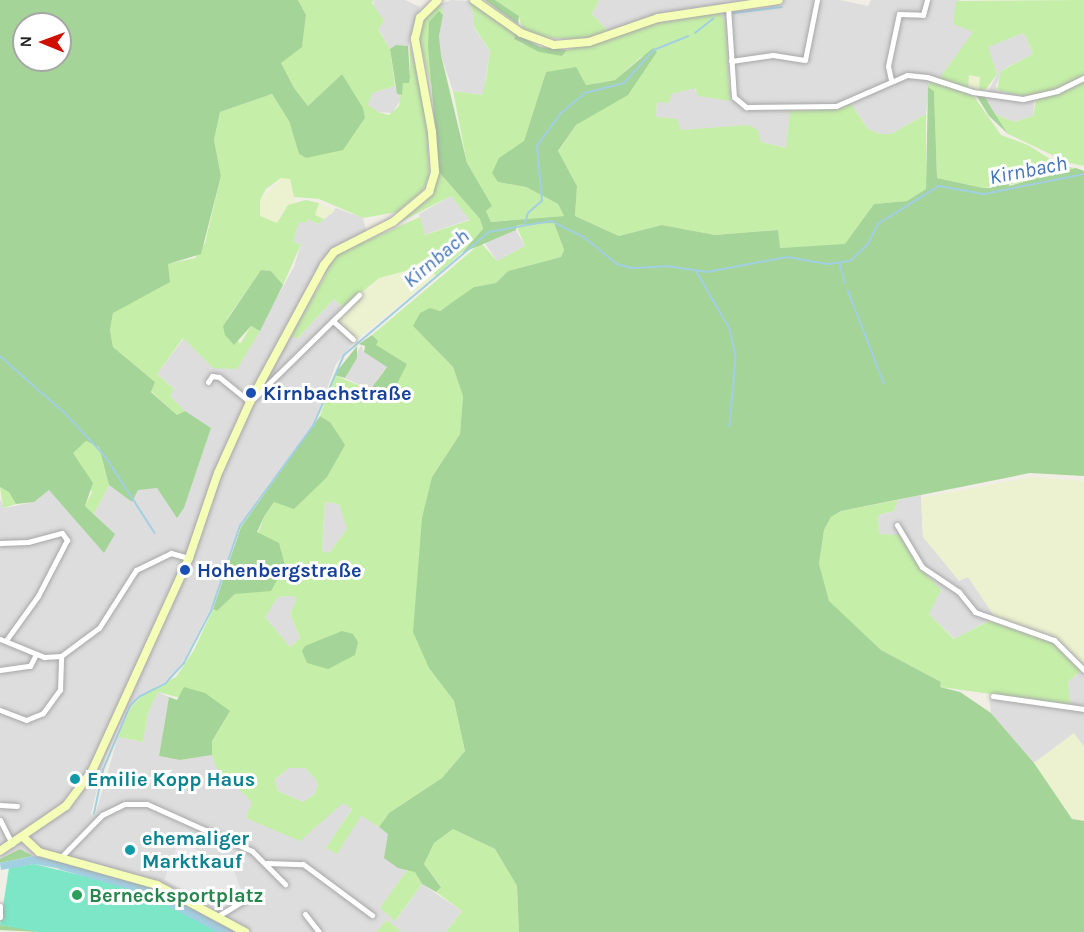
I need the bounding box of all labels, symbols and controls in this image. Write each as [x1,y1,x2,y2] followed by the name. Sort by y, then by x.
[12,12,72,72] north arrow
[16,36,35,48] text: N
[987,150,1069,190] water label: Kirnbach
[398,223,474,293] water label: Kirnbach
[263,381,412,405] place label: Kirnbachstraße
[244,386,258,400] marker: Kirnbachstraße
[197,558,362,582] place label: Hohenbergstraße
[178,563,192,577] marker: Hohenbergstraße
[87,767,255,791] place label: Emilie Kopp Haus
[68,772,82,786] marker: Emilie Kopp Haus
[142,826,249,873] place label: ehemaliger Marktkauf
[123,843,137,857] marker: ehemaliger Marktkauf
[89,883,263,907] place label: Bernecksportplatz
[70,888,84,902] marker: Bernecksportplatz

